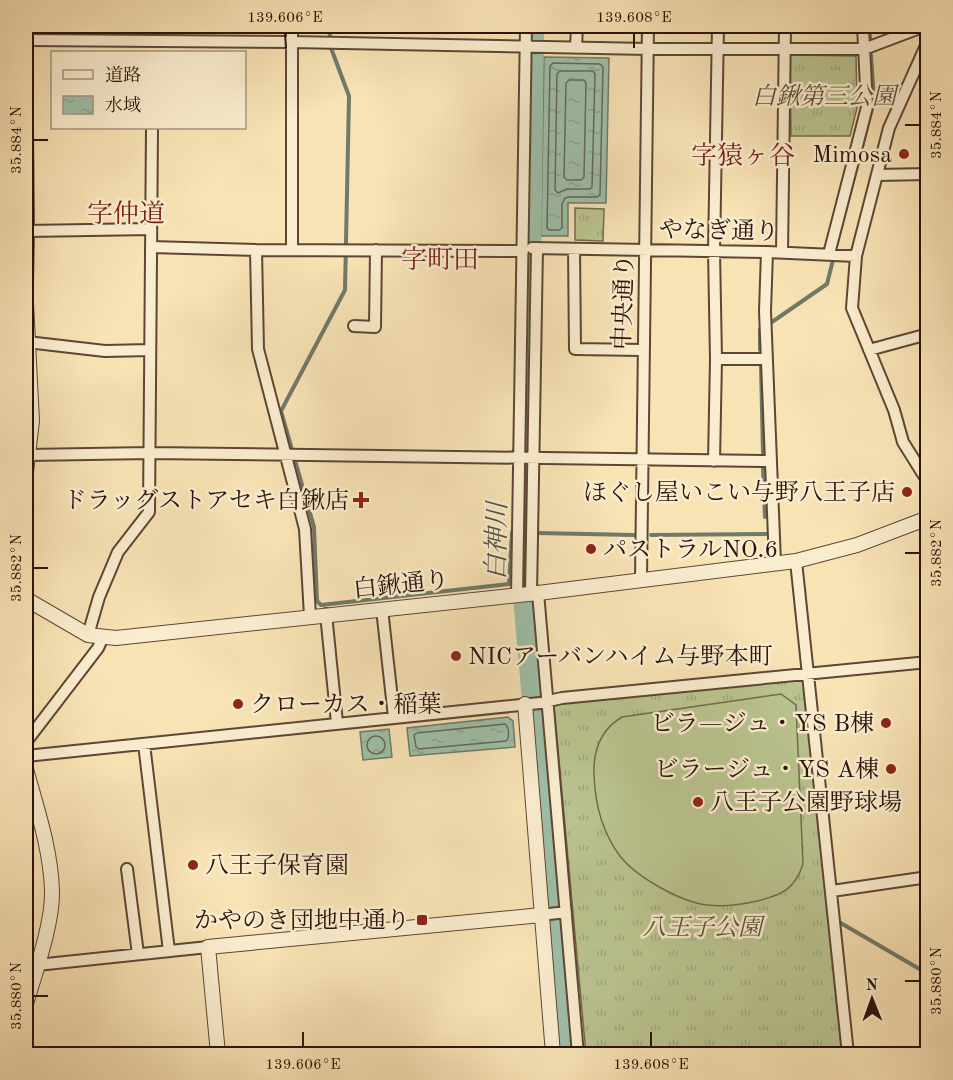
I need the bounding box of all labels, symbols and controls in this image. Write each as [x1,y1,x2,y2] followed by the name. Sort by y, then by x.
[247,11,323,26] text: 139.606°E
[596,11,672,26] text: 139.608°E
[51,51,246,129] legend
[105,65,141,85] text: 道路
[752,83,900,110] park label: 白鍬第三公園
[930,91,945,159] text: 35.884°N
[105,95,141,115] text: 水域
[10,106,25,174] text: 35.884°N
[691,142,795,170] district label: 字猿ヶ谷
[812,144,892,168] place label: Mimosa
[897,147,911,161] marker: Mimosa
[87,200,165,228] district label: 字仲道
[659,217,779,245] street label: やなぎ通り
[401,246,479,274] district label: 字町田
[608,254,639,350] street label: 中央通り
[583,479,895,506] place label: ほぐし屋いこい与野八王子店
[900,485,914,499] marker: ほぐし屋いこい与野八王子店
[63,487,349,514] place label: ドラッグストアセキ白鍬店
[354,493,368,507] marker: ドラッグストアセキ白鍬店
[482,499,512,580] water label: 白神川
[930,519,945,587] text: 35.882°N
[10,534,25,602] text: 35.882°N
[603,538,778,563] place label: パストラルNO.6
[584,542,598,556] marker: パストラルNO.6
[352,566,450,603] street label: 白鍬通り
[468,643,772,670] place label: NICアーバンハイム与野本町
[449,649,463,663] marker: NICアーバンハイム与野本町
[250,691,442,718] place label: クローカス・稲葉
[231,697,245,711] marker: クローカス・稲葉
[651,710,874,737] place label: ビラ―ジュ・YS B棟
[879,716,893,730] marker: ビラ―ジュ・YS B棟
[655,756,879,783] place label: ビラージュ・YS A棟
[884,762,898,776] marker: ビラージュ・YS A棟
[710,789,902,816] place label: 八王子公園野球場
[691,795,705,809] marker: 八王子公園野球場
[205,852,349,879] place label: 八王子保育園
[186,858,200,872] marker: 八王子保育園
[194,907,410,934] place label: かやのき団地中通り
[415,913,429,927] marker: かやのき団地中通り
[642,915,766,941] park label: 八王子公園
[930,947,945,1015] text: 35.880°N
[10,962,25,1030] text: 35.880°N
[842,969,902,1029] north arrow
[866,978,879,994] text: N
[265,1058,341,1073] text: 139.606°E
[613,1058,689,1073] text: 139.608°E

